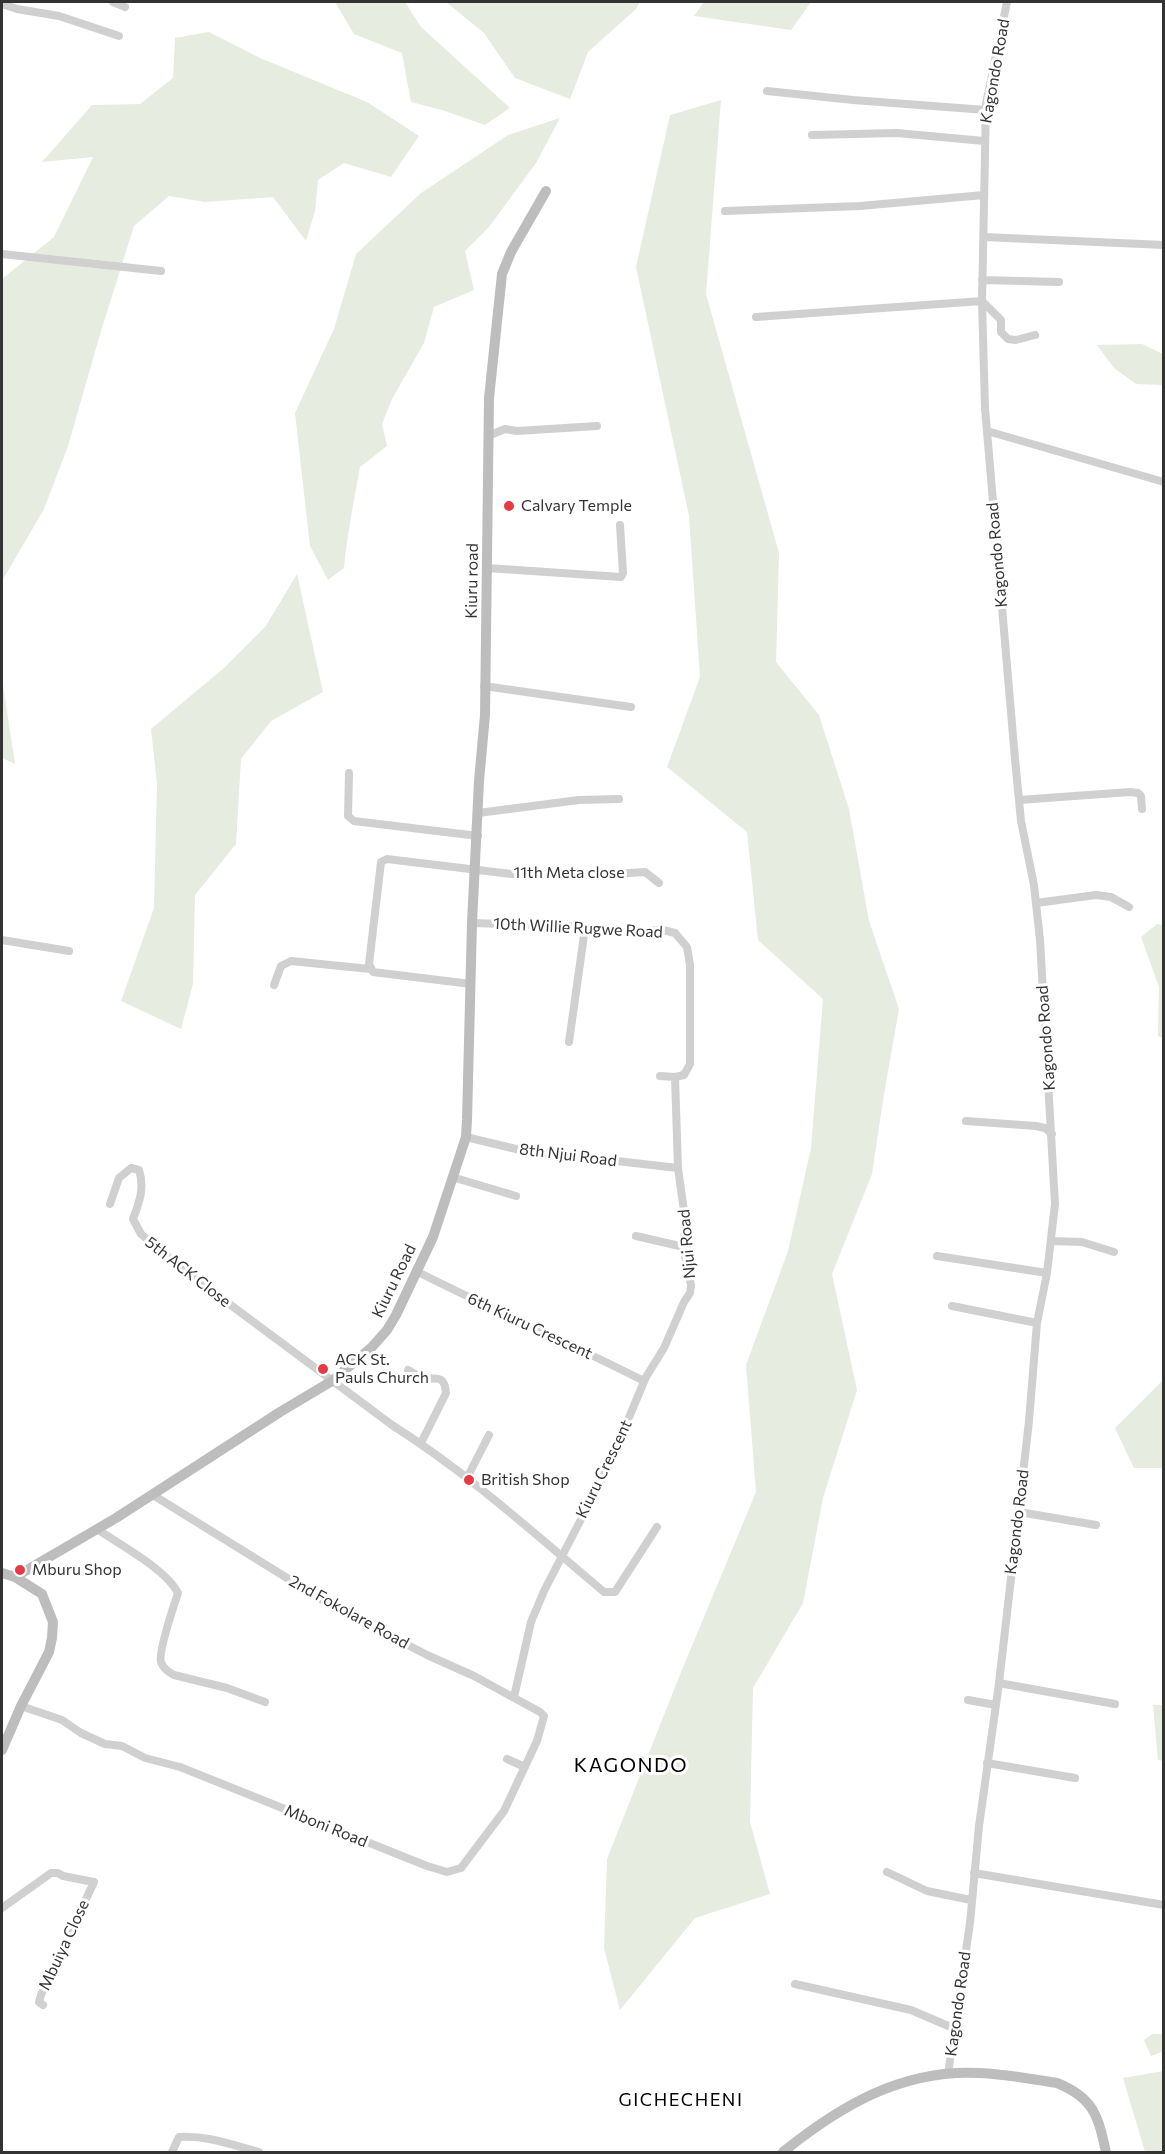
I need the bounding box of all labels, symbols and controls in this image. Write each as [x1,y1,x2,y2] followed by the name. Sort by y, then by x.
[976,17,1014,125] street label: Kagondo Road
[521,496,632,516] place label: Calvary Temple
[502,499,516,513] marker: Calvary Temple
[983,502,1011,608] street label: Kagondo Road
[462,543,482,619] street label: Kiuru road
[513,863,625,883] street label: 11th Meta close
[493,914,663,942] street label: 10th Willie Rugwe Road
[1033,985,1059,1091] street label: Kagondo Road
[518,1139,618,1171] street label: 8th Njui Road
[674,1208,700,1280] street label: Njui Road
[141,1233,235,1311] street label: 5th ACK Close
[368,1241,420,1321] street label: Kiuru Road
[465,1289,595,1363] street label: 6th Kiuru Crescent
[335,1350,429,1388] place label: ACK St. Pauls Church
[316,1362,330,1376] marker: ACK St. Pauls Church
[572,1417,636,1521] street label: Kiuru Crescent
[1001,1468,1033,1576] street label: Kagondo Road
[481,1470,570,1490] place label: British Shop
[462,1473,476,1487] marker: British Shop
[32,1560,122,1580] place label: Mburu Shop
[13,1563,27,1577] marker: Mburu Shop
[286,1571,412,1653] street label: 2nd Fokolare Road
[574,1753,688,1777] district label: KAGONDO
[282,1801,370,1851] street label: Mboni Road
[35,1897,93,1993] street label: Mbuiya Close
[941,1950,975,2058] street label: Kagondo Road
[619,2089,743,2111] district label: GICHECHENI

